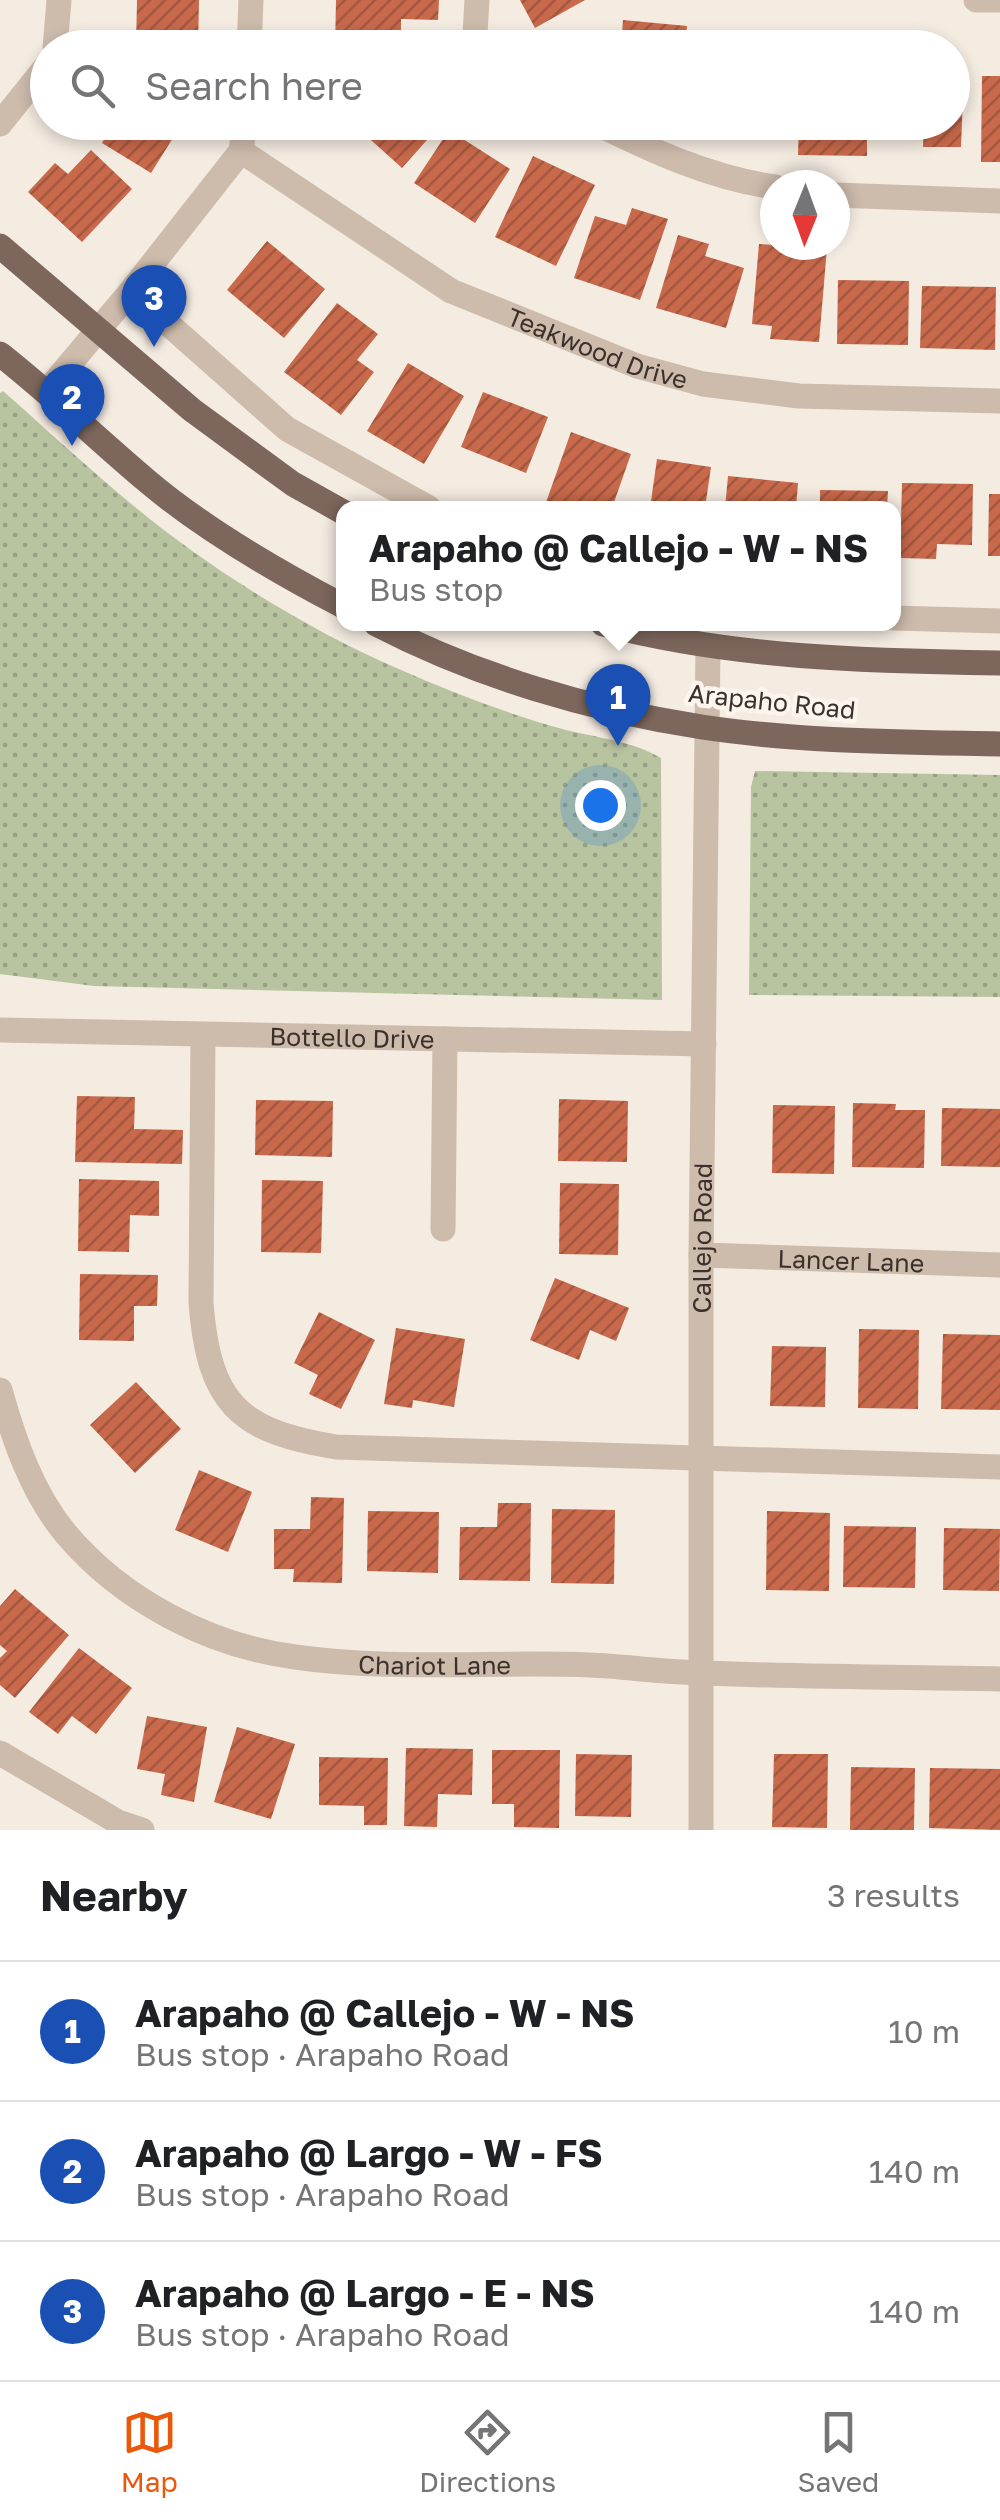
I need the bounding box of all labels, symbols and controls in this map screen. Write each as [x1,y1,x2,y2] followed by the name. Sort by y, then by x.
[30,30,970,140] search box
[65,58,120,113] icon: search
[145,63,363,108] text: Search here
[760,170,850,260] north arrow
[122,264,186,347] pin: 3
[503,300,691,395] street label: Teakwood Drive
[40,364,104,446] pin: 2
[336,501,901,631] popup
[369,525,868,570] text: Arapaho @ Callejo - W - NS
[369,570,503,608] text: Bus stop
[586,664,650,746] pin: 1
[687,677,857,725] street label: Arapaho Road
[575,780,626,831] your location
[269,1020,435,1054] street label: Bottello Drive
[686,1162,718,1313] street label: Callejo Road
[777,1242,925,1278] street label: Lancer Lane
[357,1648,511,1680] street label: Chariot Lane
[40,1870,188,1920] text: Nearby
[827,1876,960,1914] text: 3 results
[135,1990,635,2035] text: Arapaho @ Callejo - W - NS
[64,2012,81,2050] text: 1
[888,2012,960,2050] text: 10 m
[135,2035,510,2073] text: Bus stop · Arapaho Road
[135,2130,603,2175] text: Arapaho @ Largo - W - FS
[63,2152,82,2190] text: 2
[869,2152,960,2190] text: 140 m
[135,2175,510,2213] text: Bus stop · Arapaho Road
[135,2270,595,2315] text: Arapaho @ Largo - E - NS
[63,2292,82,2330] text: 3
[869,2292,960,2330] text: 140 m
[135,2315,510,2353] text: Bus stop · Arapaho Road
[121,2405,178,2498] tab: Map
[419,2405,556,2498] tab: Directions
[797,2405,879,2498] tab: Saved

